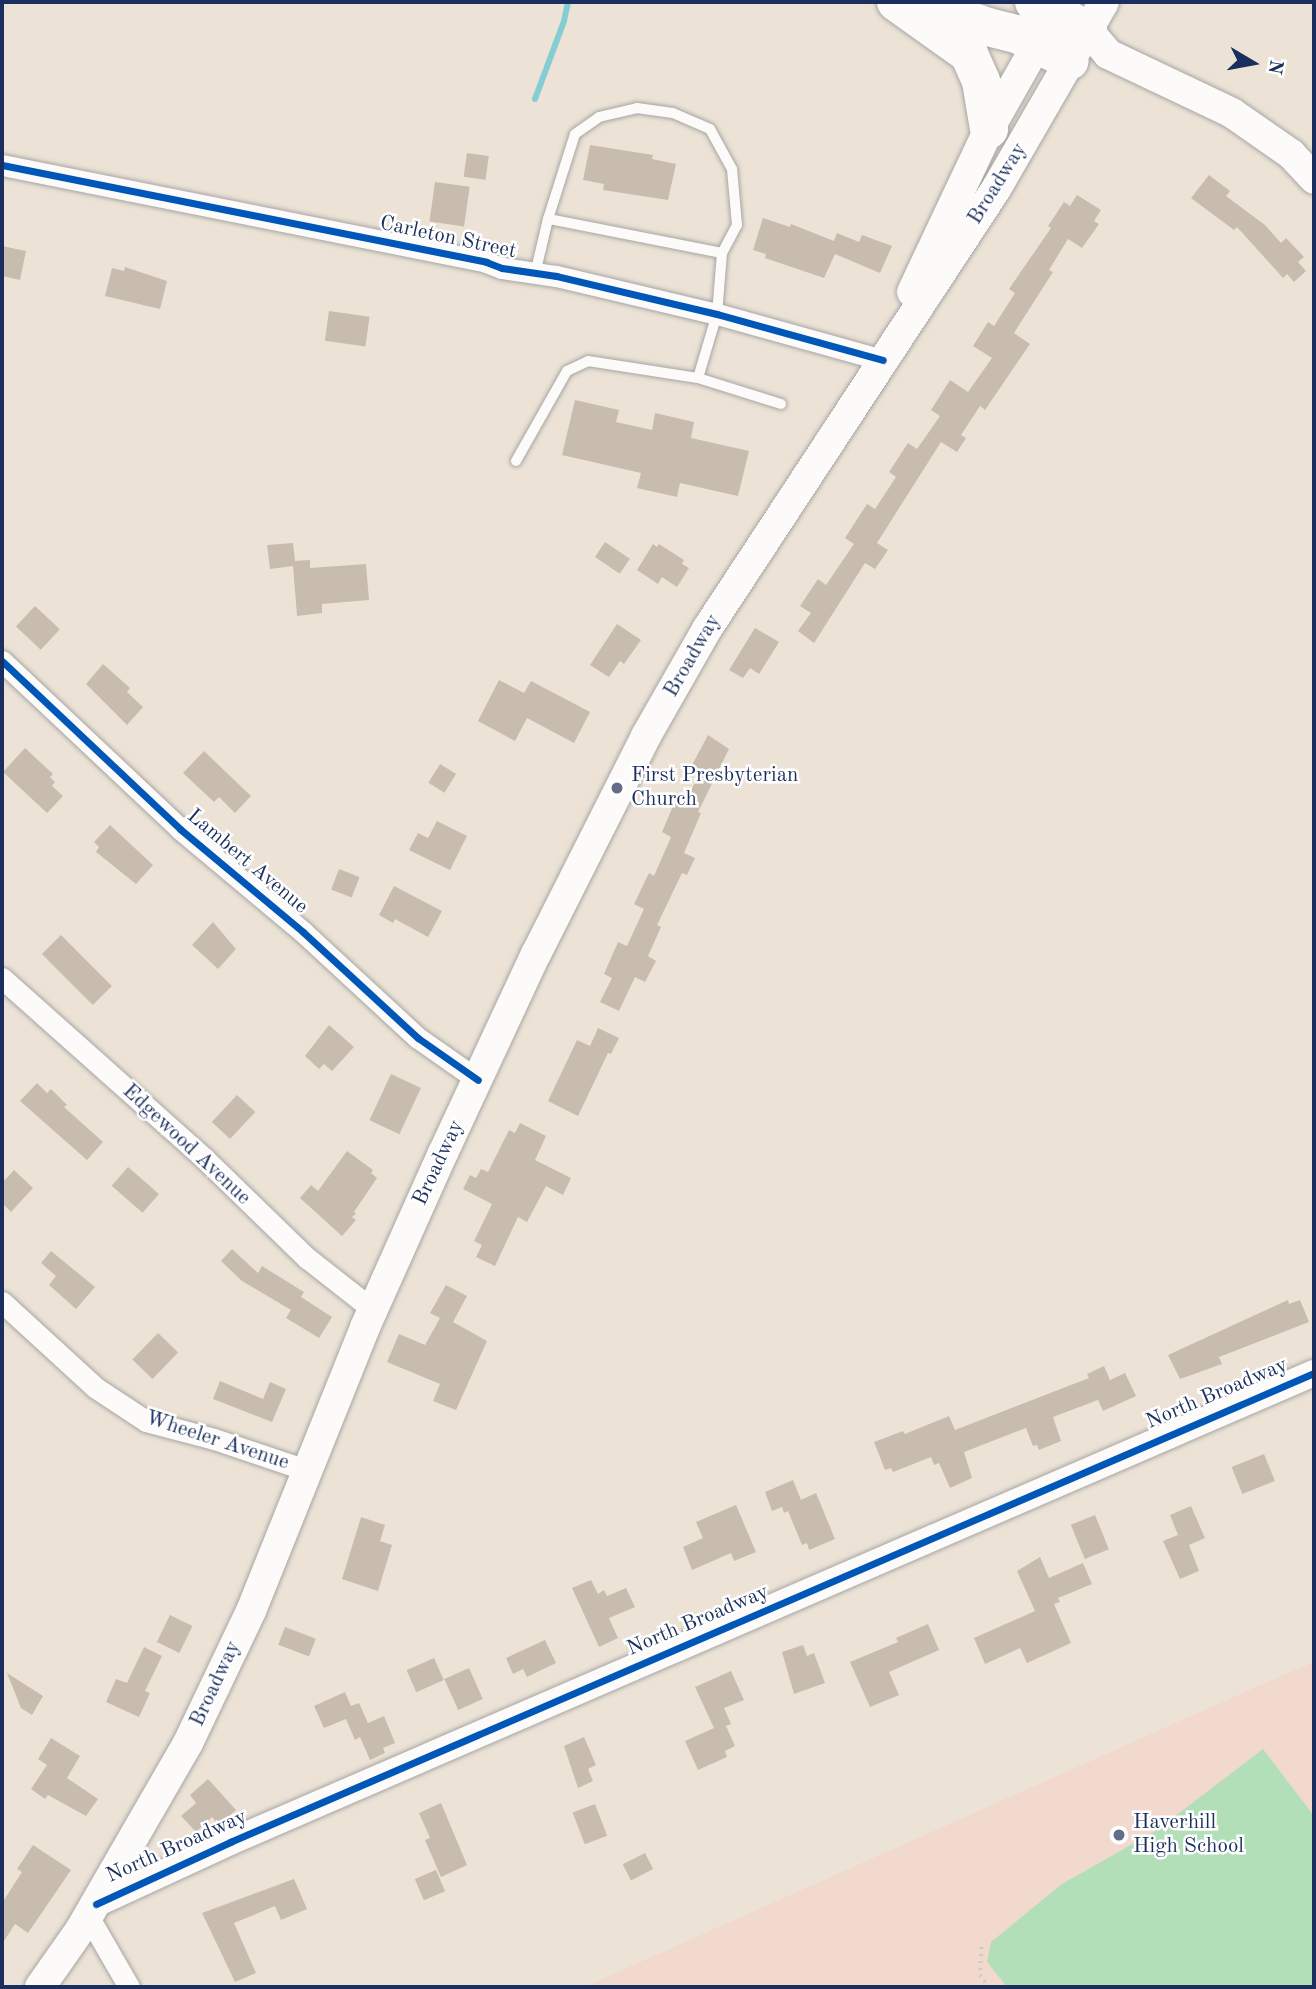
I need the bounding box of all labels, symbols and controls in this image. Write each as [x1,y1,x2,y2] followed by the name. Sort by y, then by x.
[1218,28,1288,98] north arrow
[1264,58,1285,76] text: N
[963,138,1033,230] street label: Broadway
[377,211,519,265] street label: Carleton Street
[659,610,727,702] street label: Broadway
[631,763,798,813] place label: First Presbyterian Church
[609,780,625,796] marker: First Presbyterian Church
[181,804,313,920] street label: Lambert Avenue
[117,1079,255,1211] street label: Edgewood Avenue
[408,1116,470,1210] street label: Broadway
[1142,1353,1292,1435] street label: North Broadway
[142,1406,292,1476] street label: Wheeler Avenue
[623,1580,773,1662] street label: North Broadway
[185,1637,247,1731] street label: Broadway
[103,1805,251,1889] street label: North Broadway
[1133,1810,1244,1860] place label: Haverhill High School
[1111,1827,1127,1843] marker: Haverhill High School

